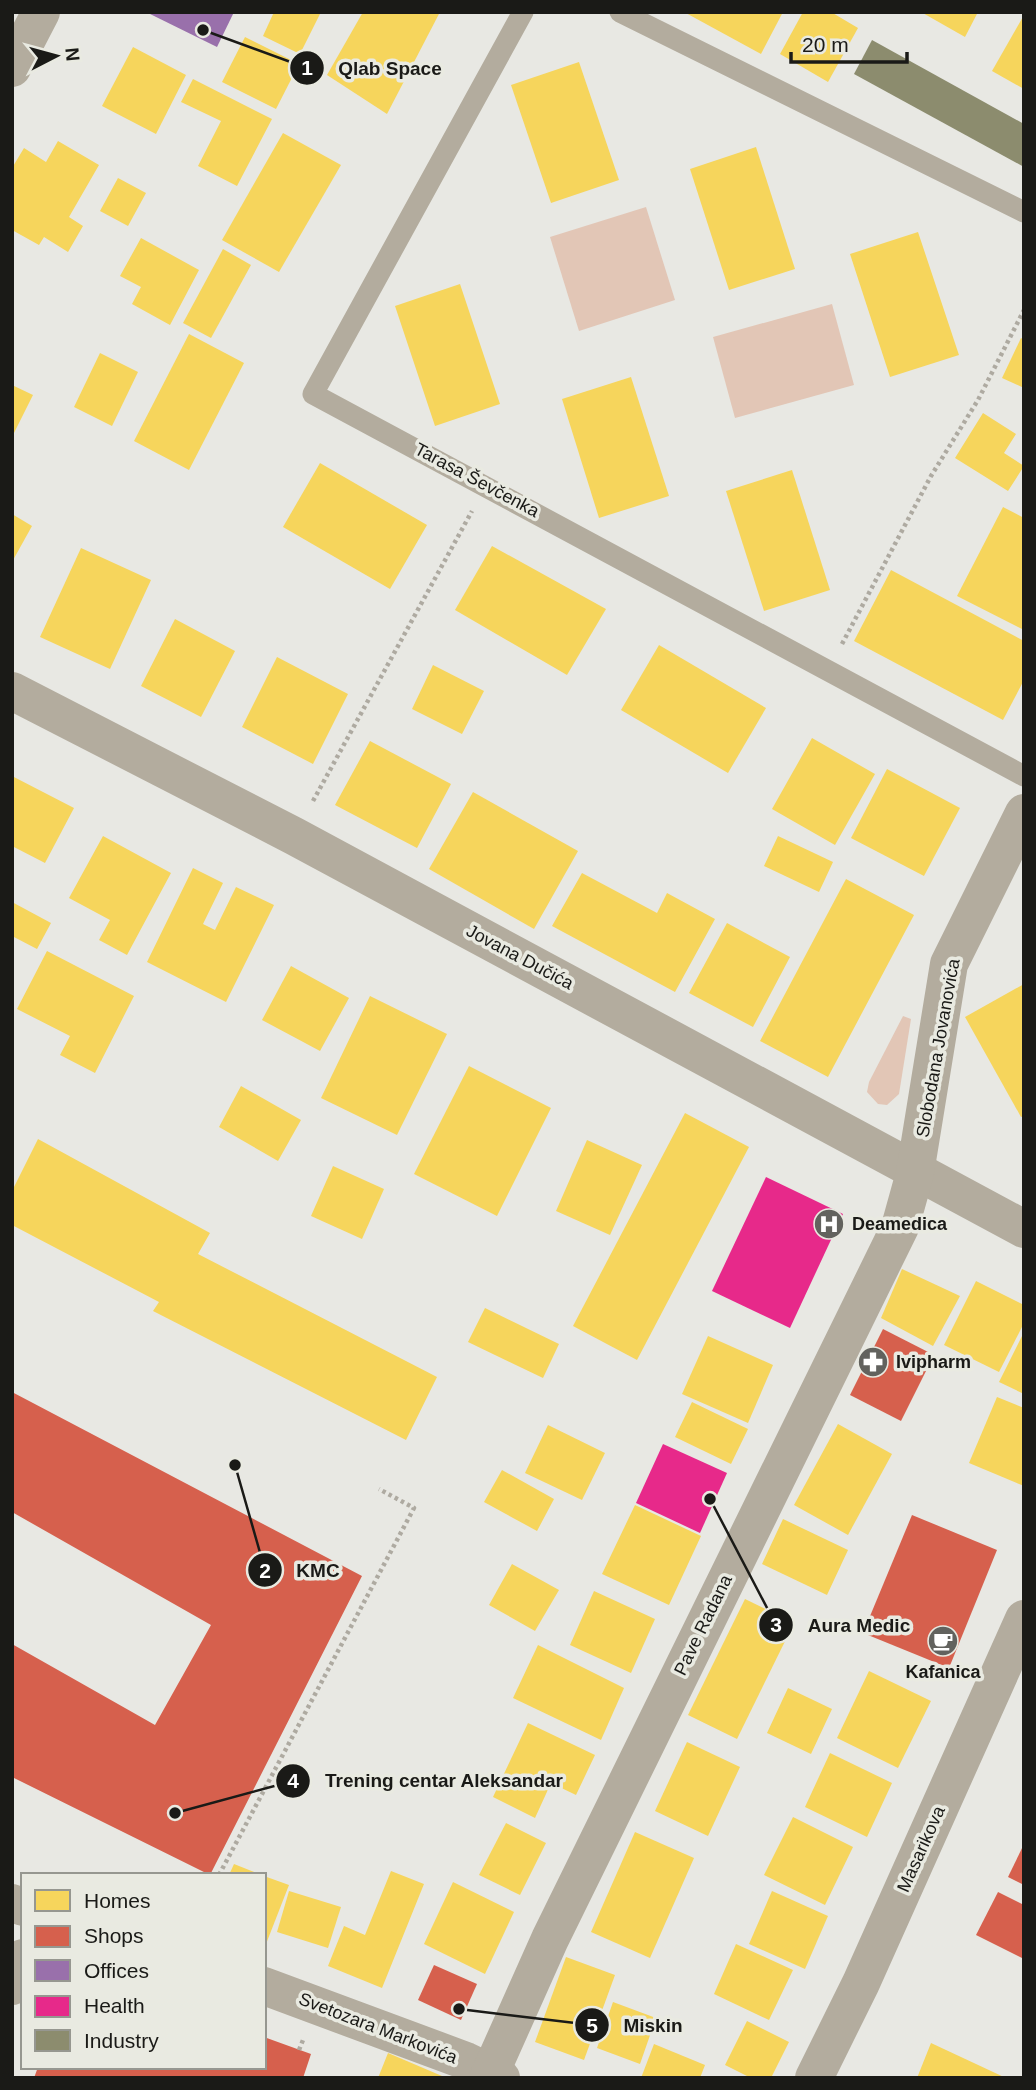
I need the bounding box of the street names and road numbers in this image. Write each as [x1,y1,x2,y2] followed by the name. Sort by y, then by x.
[411,438,544,522] street label: Tarasa Ševčenka
[463,920,578,994] street label: Jovana Dučića
[912,956,964,1139] street label: Slobodana Jovanovića
[670,1571,736,1678] street label: Pave Radana
[893,1802,949,1895] street label: Masarikova
[296,1989,461,2068] street label: Svetozara Markovića

